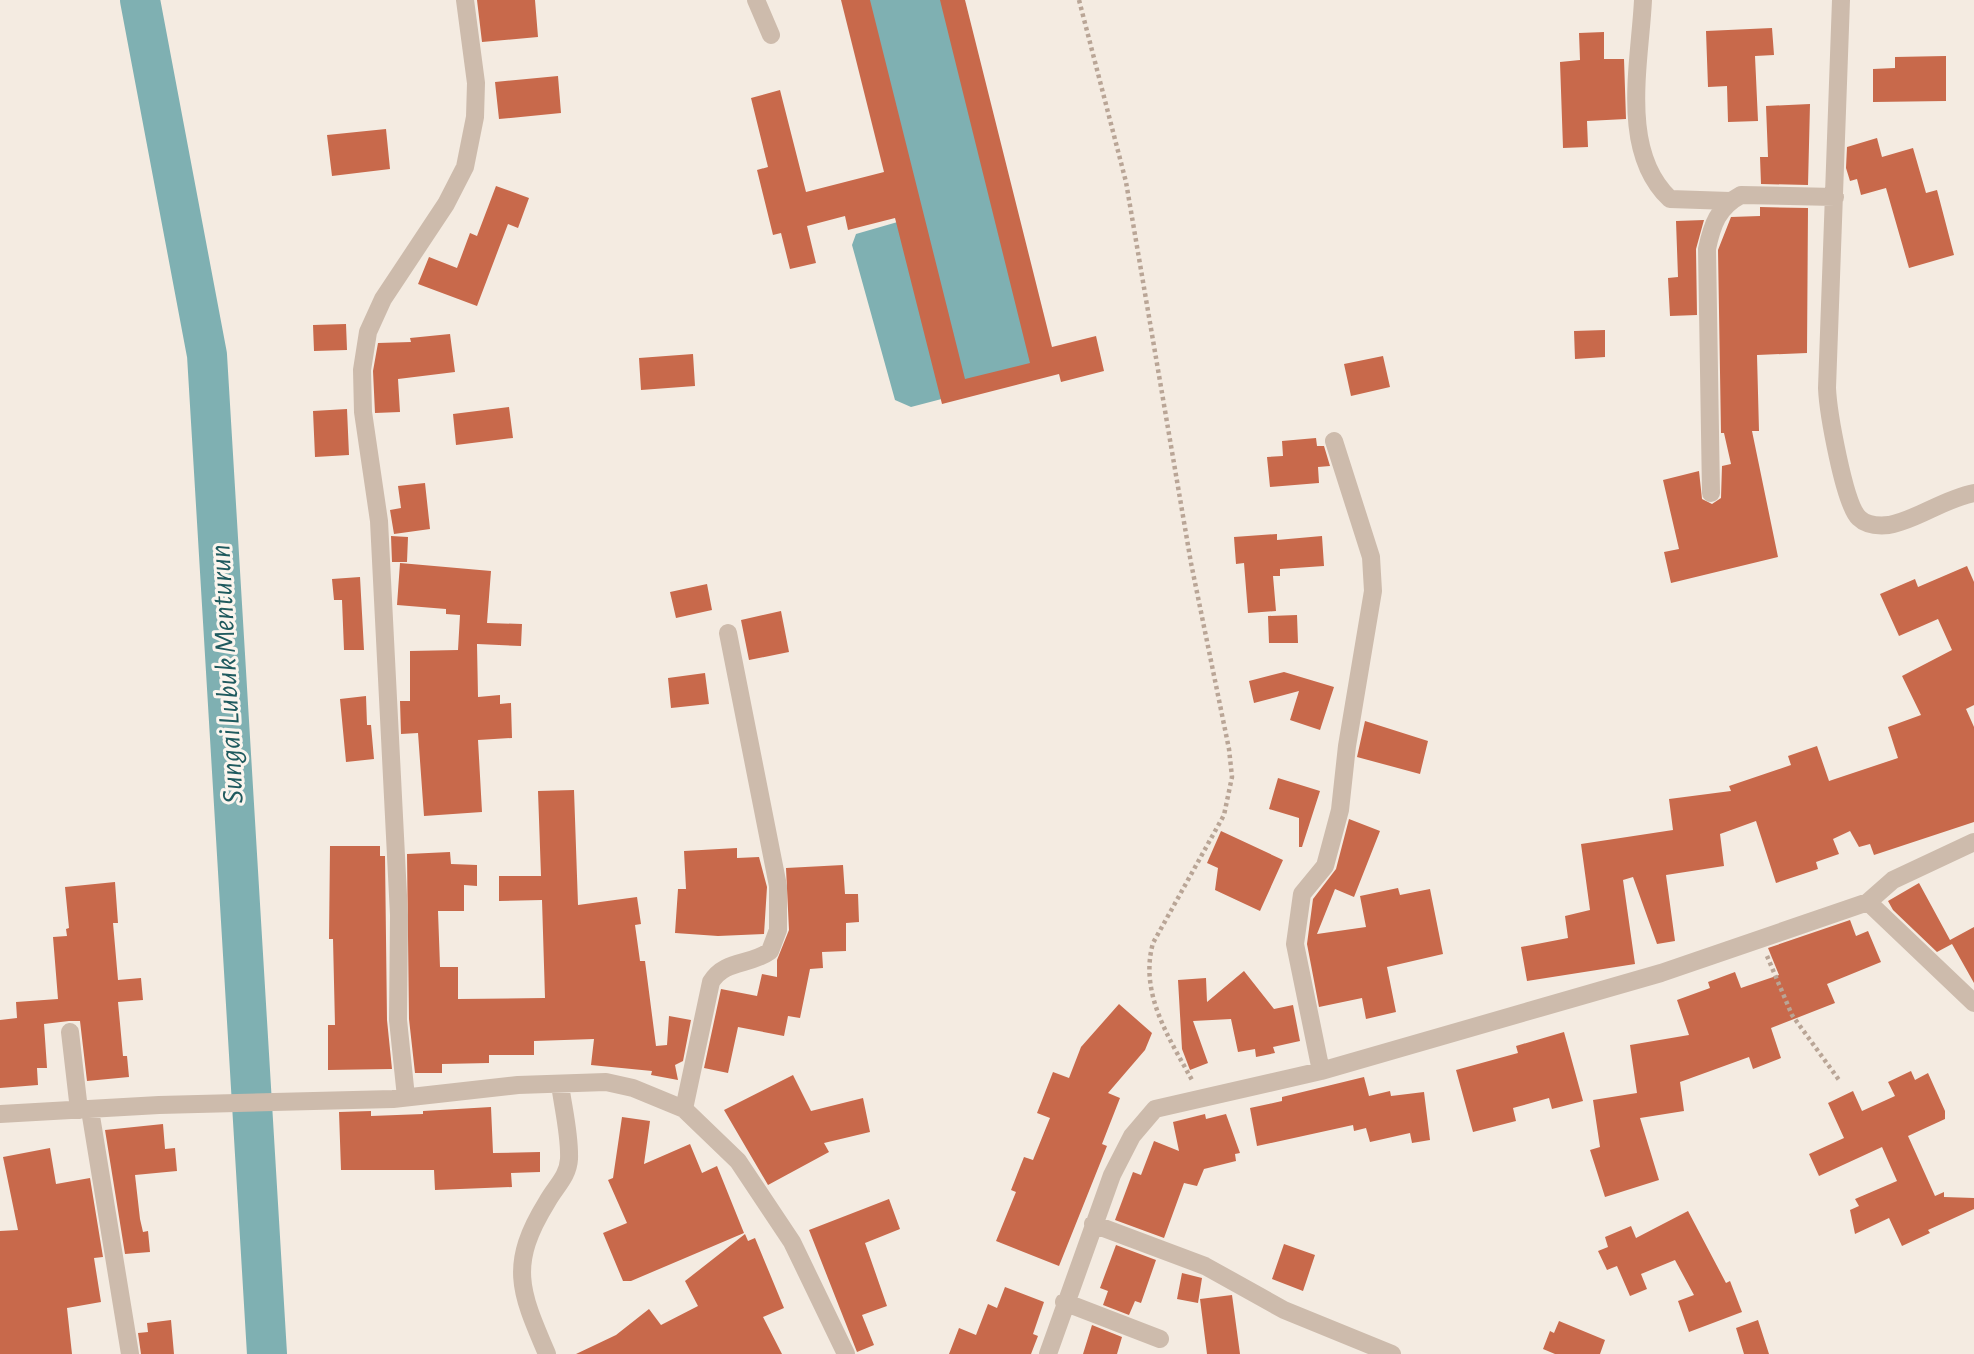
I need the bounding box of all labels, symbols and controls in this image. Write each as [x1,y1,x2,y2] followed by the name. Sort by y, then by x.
[205,543,249,805] water label: Sungai Lubuk Menturun

